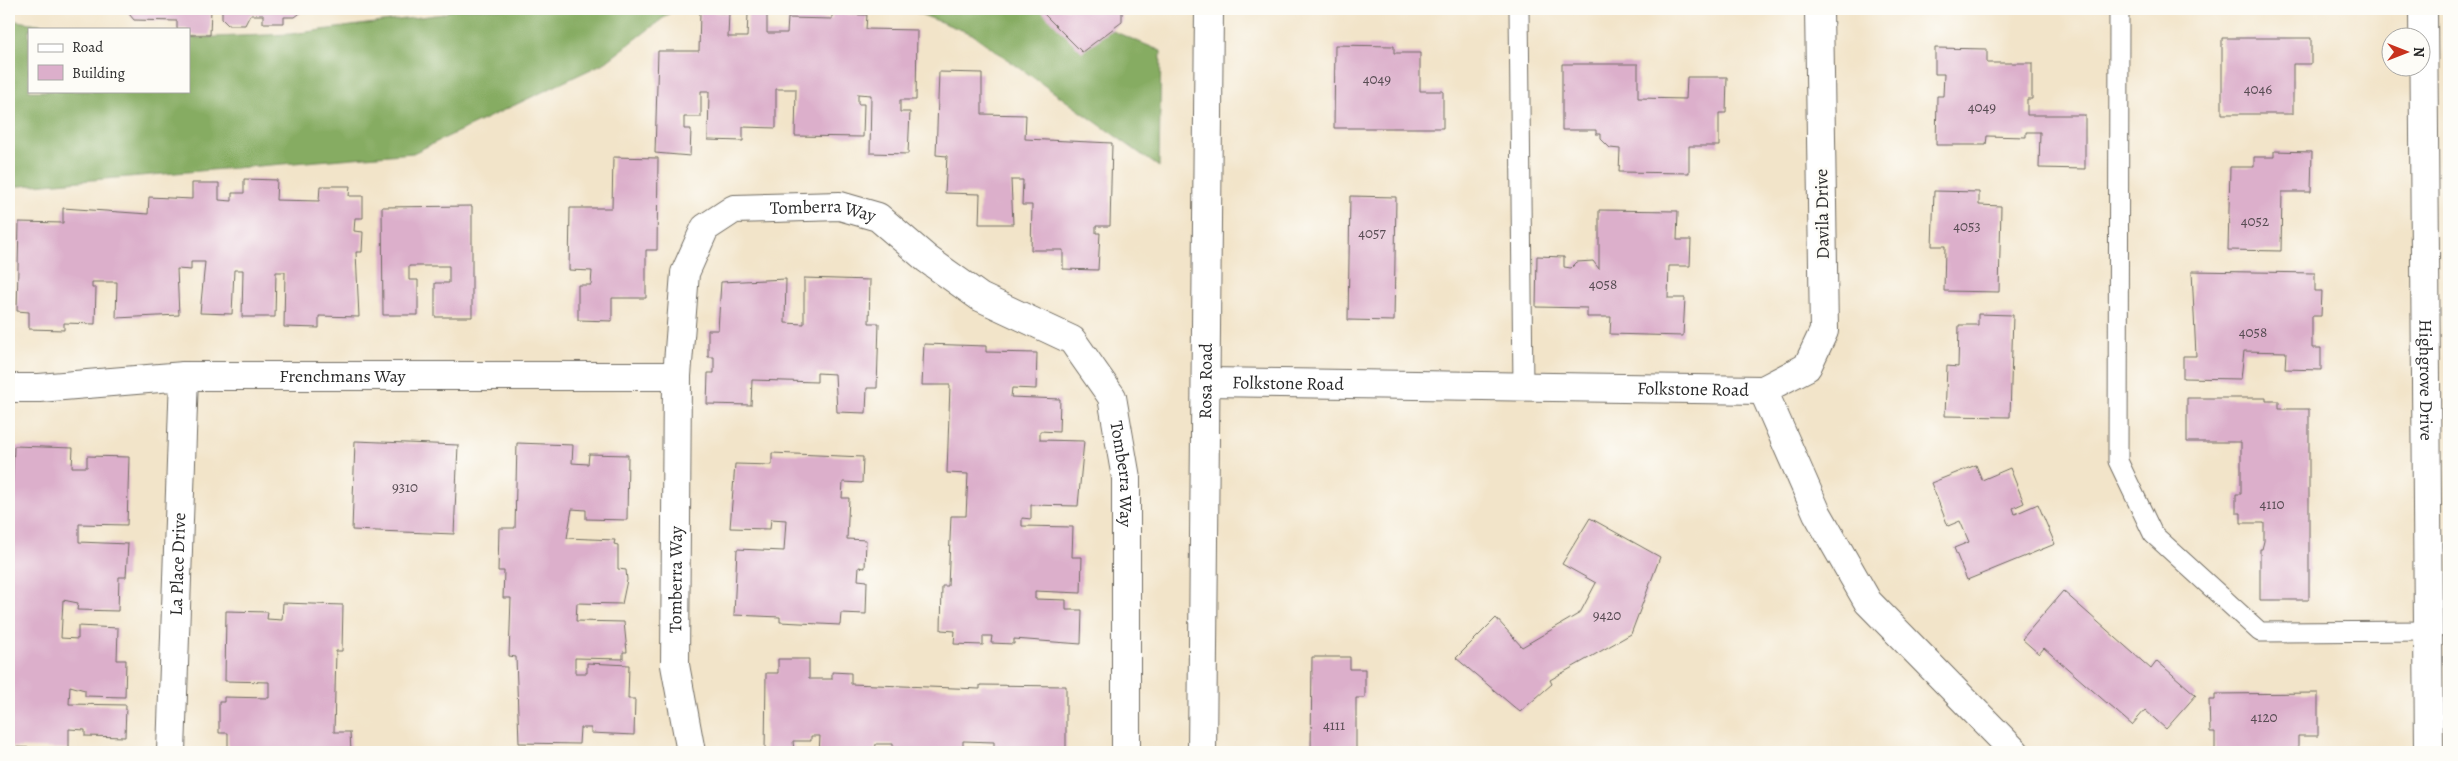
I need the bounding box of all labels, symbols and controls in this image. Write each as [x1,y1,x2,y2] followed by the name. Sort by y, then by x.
[28,28,190,92] legend
[2380,28,2430,78] north arrow
[72,37,104,57] text: Road
[2409,47,2428,57] text: N
[72,63,125,83] text: Building
[1363,69,1391,89] house number: 4049
[2244,79,2272,99] house number: 4046
[1968,97,1996,117] house number: 4049
[1809,169,1835,259] street label: Davila Drive
[769,194,880,228] street label: Tomberra Way
[2241,211,2269,231] house number: 4052
[1953,216,1981,236] house number: 4053
[1358,223,1386,243] house number: 4057
[1589,274,1617,294] house number: 4058
[2414,319,2438,441] street label: Highgrove Drive
[2239,322,2267,342] house number: 4058
[1193,342,1218,419] street label: Rosa Road
[279,364,407,388] street label: Frenchmans Way
[1232,370,1344,396] street label: Folkstone Road
[1637,376,1749,402] street label: Folkstone Road
[1104,419,1138,528] street label: Tomberra Way
[392,477,418,497] house number: 9310
[2259,494,2285,514] house number: 4110
[164,512,191,616] street label: La Place Drive
[663,525,688,633] street label: Tomberra Way
[1593,605,1621,625] house number: 9420
[2250,707,2278,727] house number: 4120
[1323,715,1345,735] house number: 4111

